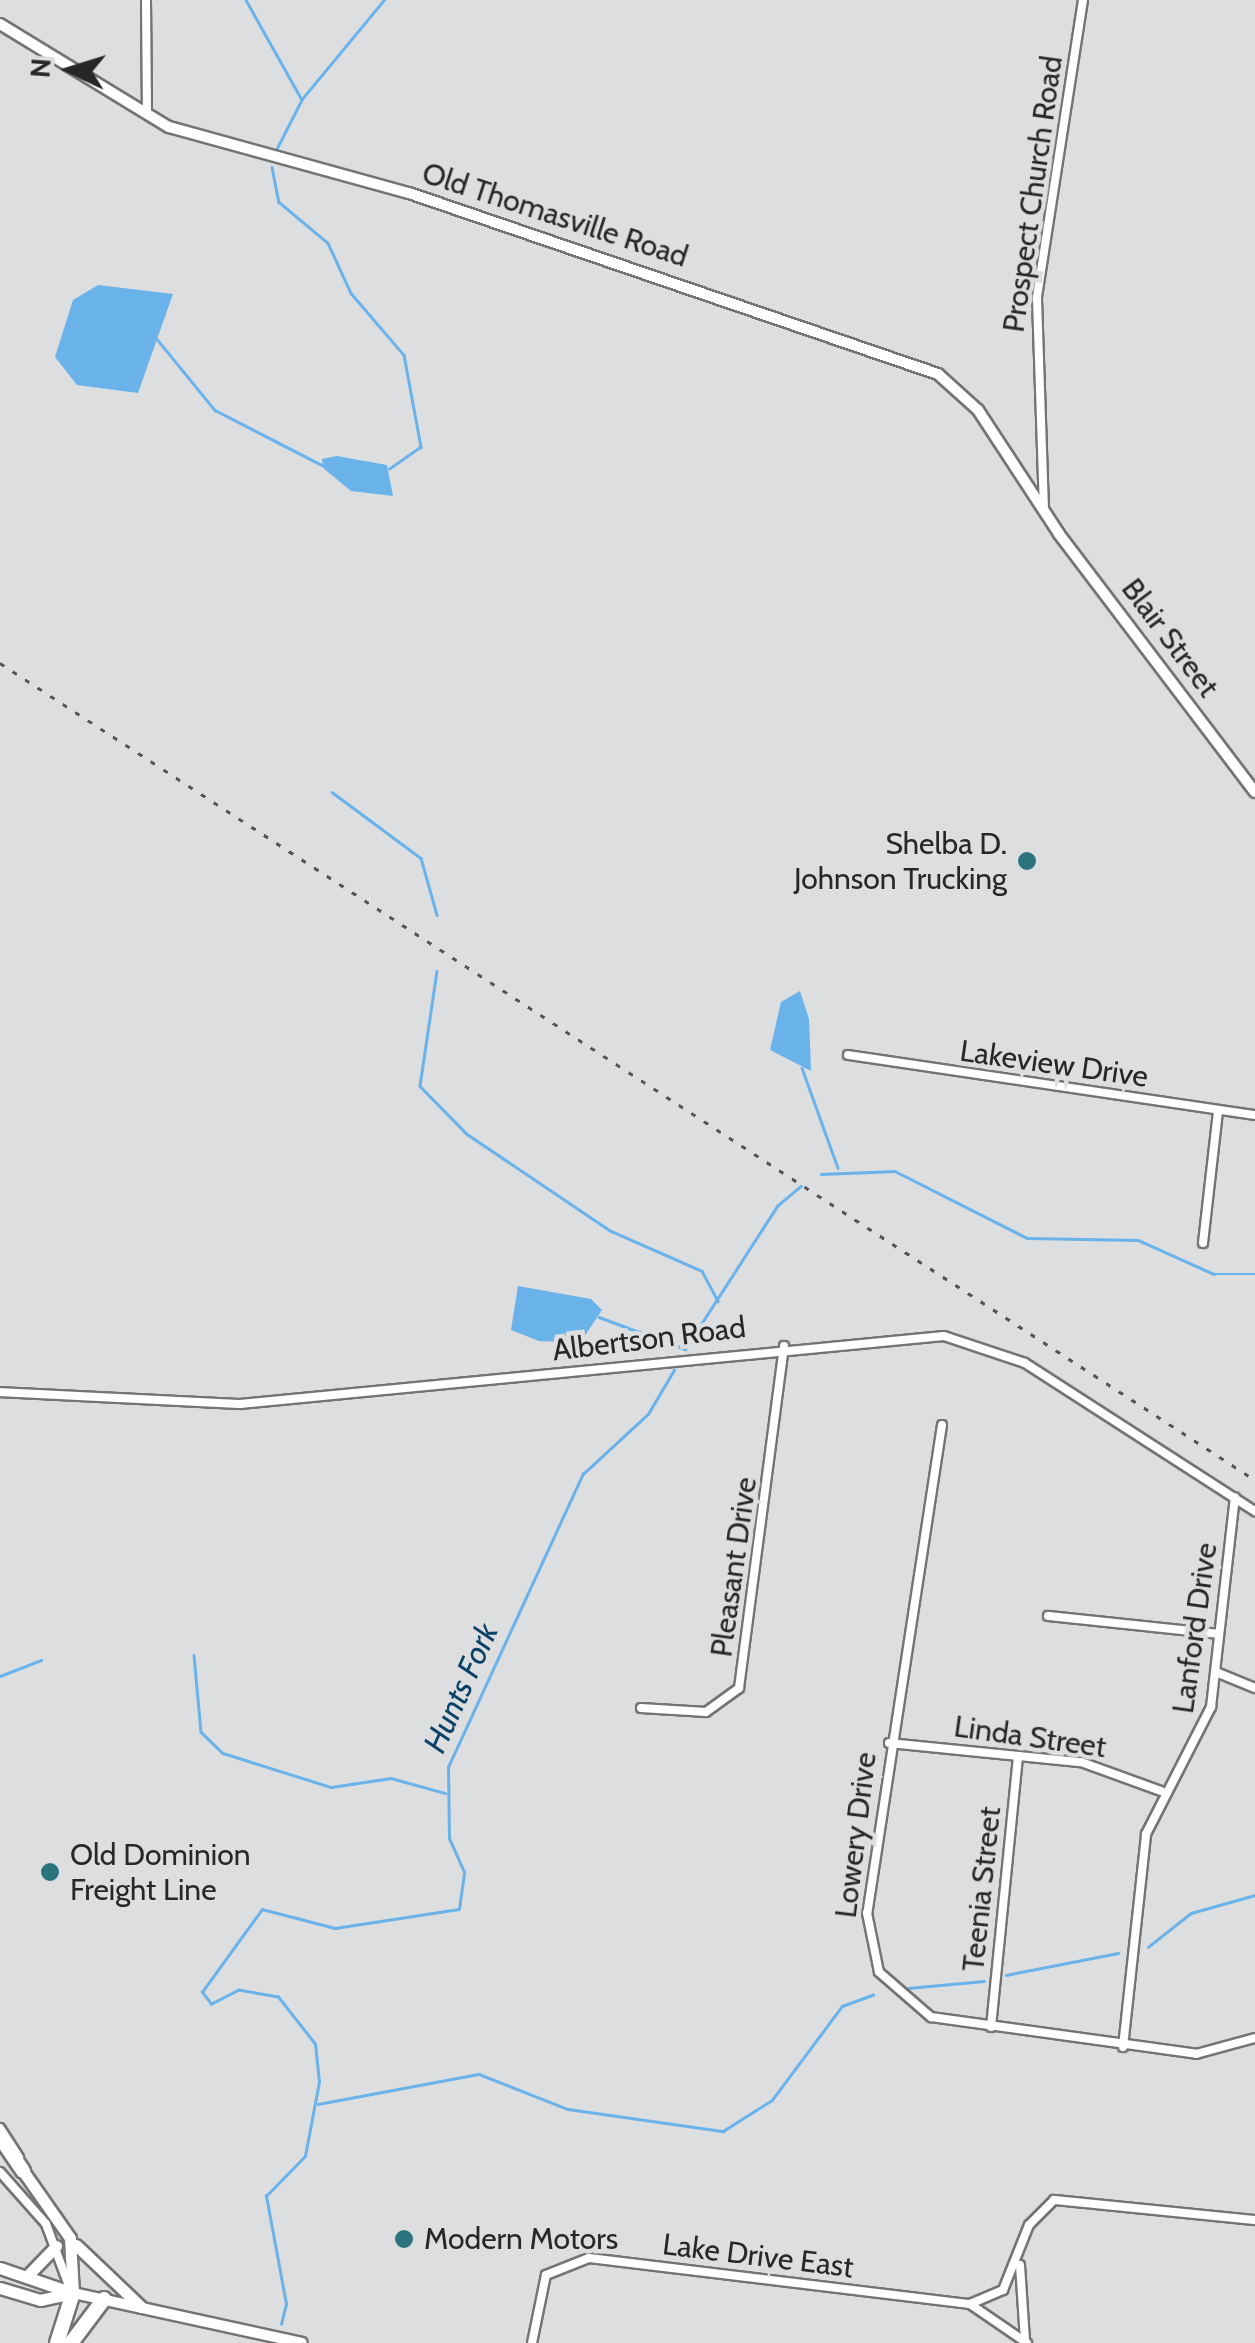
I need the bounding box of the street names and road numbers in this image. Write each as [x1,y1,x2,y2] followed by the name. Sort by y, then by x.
[996,53,1070,335] street label: Prospect Church Road
[418,155,692,275] street label: Old Thomasville Road
[1114,572,1226,704] street label: Blair Street
[958,1033,1150,1095] street label: Lakeview Drive
[550,1309,748,1369] street label: Albertson Road
[704,1475,764,1659] street label: Pleasant Drive
[1165,1540,1225,1716] street label: Lanford Drive
[952,1709,1108,1765] street label: Linda Street
[828,1750,884,1920] street label: Lowery Drive
[955,1805,1009,1973] street label: Teenia Street
[661,2226,855,2286] street label: Lake Drive East

